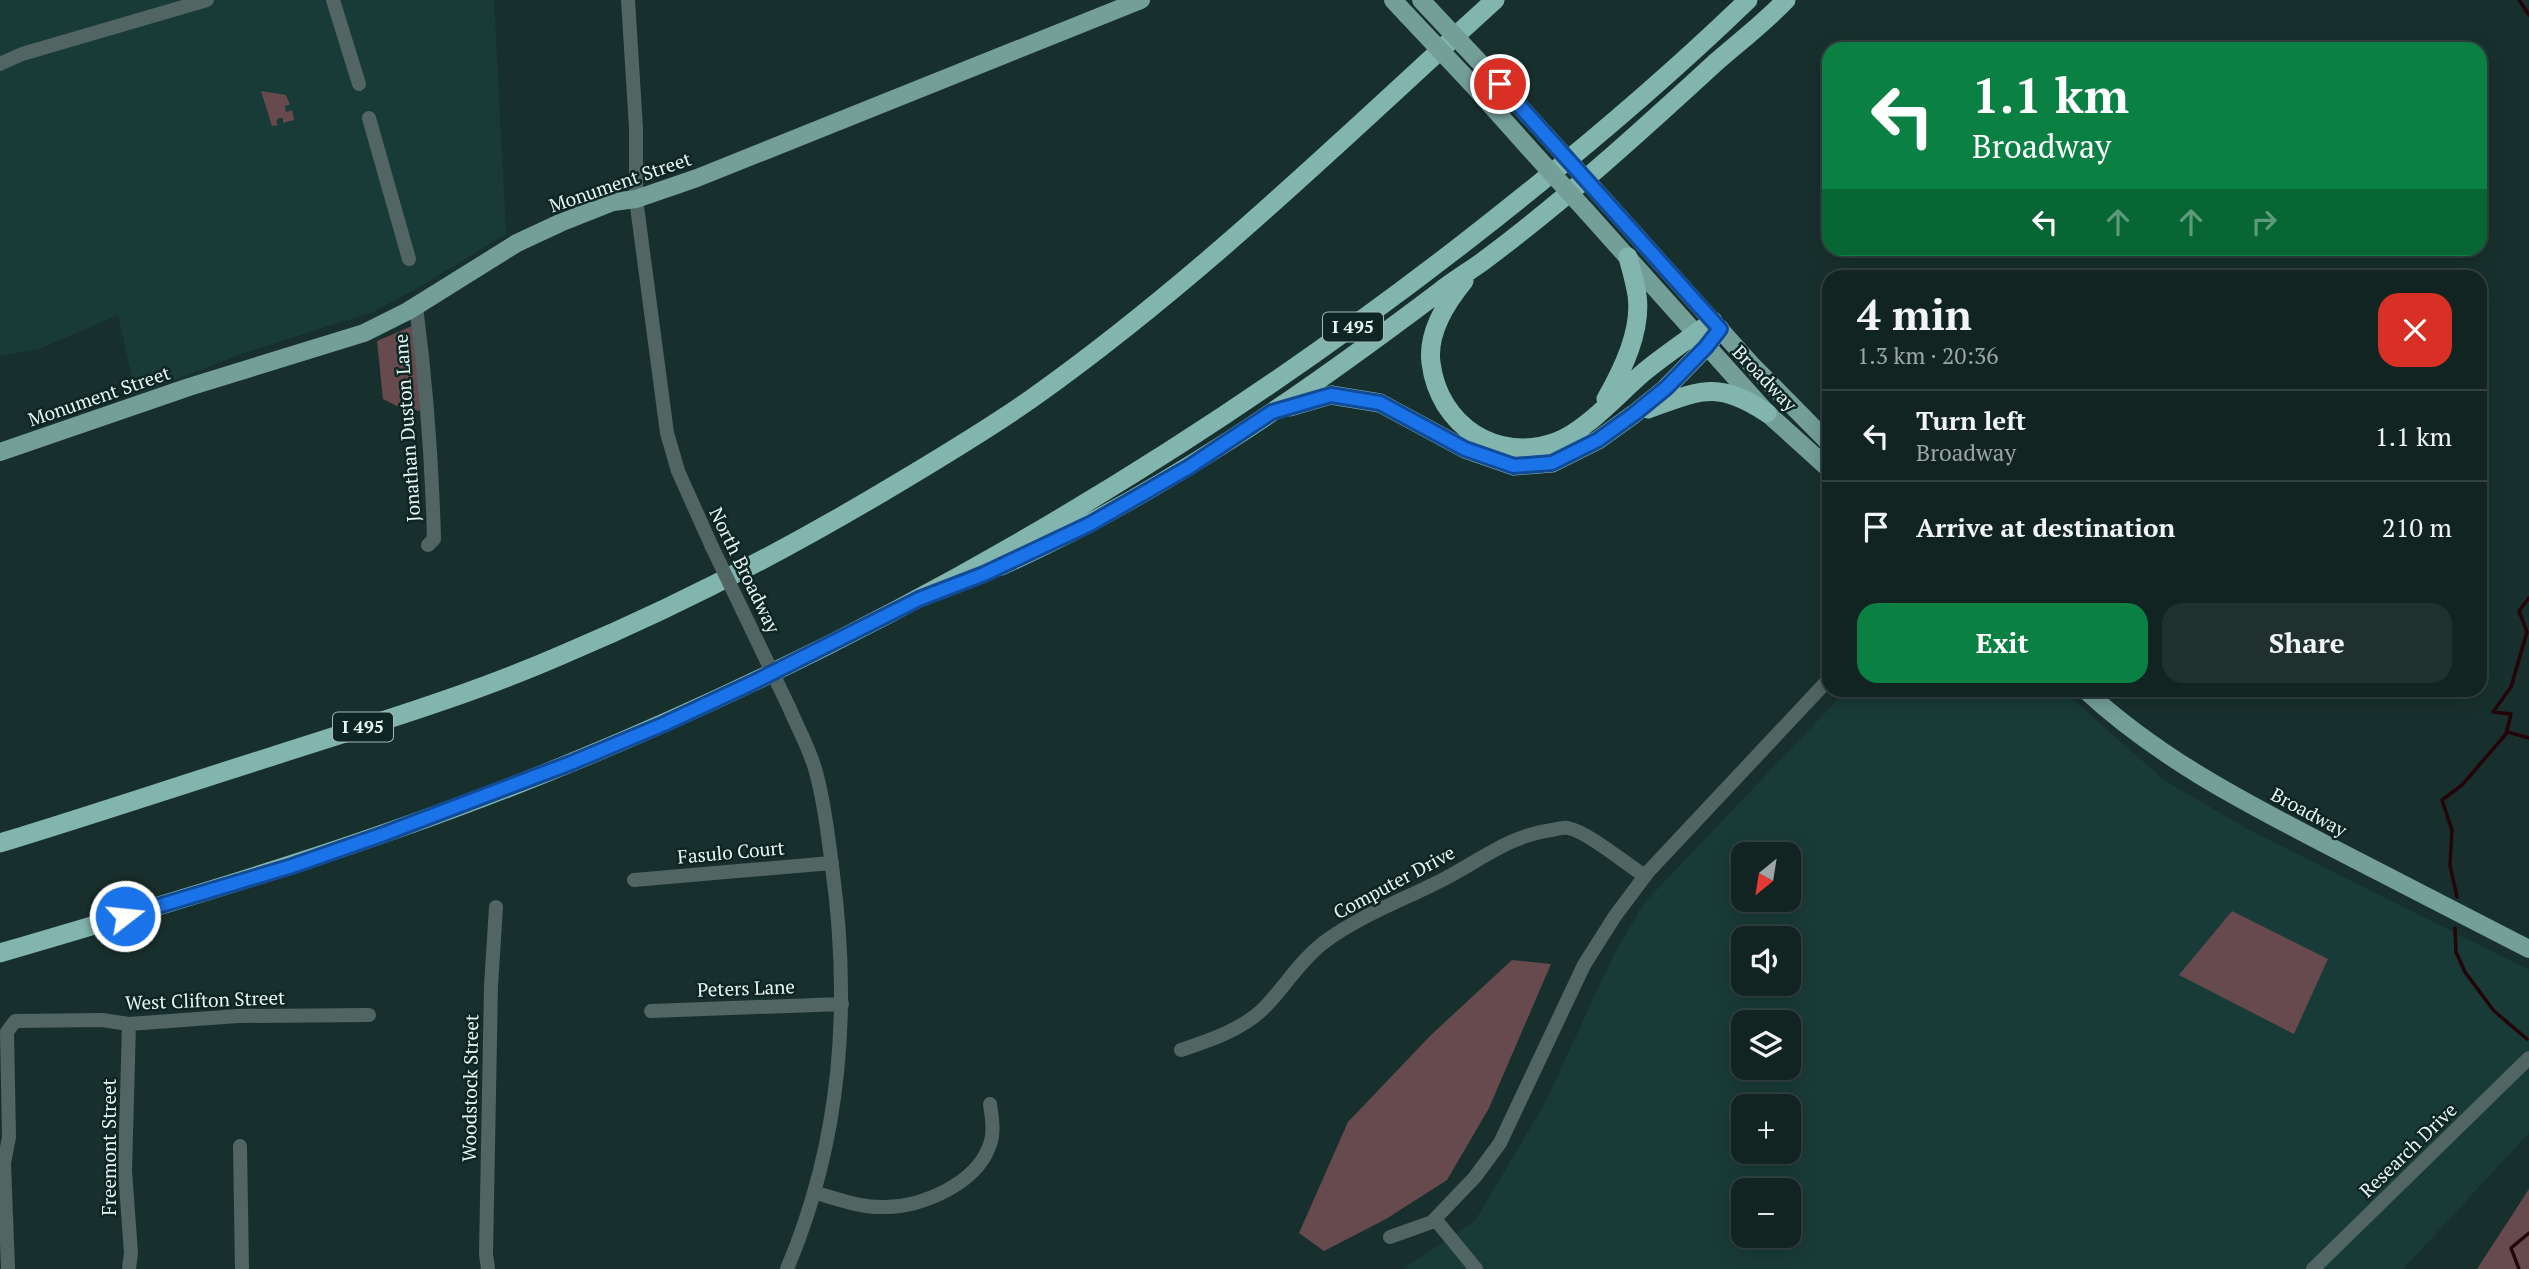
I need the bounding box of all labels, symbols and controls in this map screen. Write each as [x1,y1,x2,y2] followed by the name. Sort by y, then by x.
[1470,54,1530,114] pin
[1972,62,2129,127] text: 1.1 km
[1481,65,1519,103] icon: arrive
[1857,70,1948,161] icon: left
[1972,125,2111,167] text: Broadway
[545,145,694,218] street label: Monument Street
[2026,203,2064,241] icon: left
[2099,203,2137,241] icon: ahead
[2172,203,2210,241] icon: ahead
[2245,203,2283,241] icon: right
[1857,286,1972,342] text: 4 min
[2378,293,2452,367] button: close
[1323,312,1383,342] road number: I 495
[387,333,426,523] street label: Jonathan Duston Lane
[1728,339,1803,416] street label: Broadway
[1857,340,1999,371] text: 1.3 km · 20:36
[24,359,173,432] street label: Monument Street
[1916,403,2026,437] text: Turn left
[1857,417,1895,455] icon: left
[2375,419,2452,453] text: 1.1 km
[1916,437,2016,468] text: Broadway
[704,503,787,637] street label: North Broadway
[1857,508,1895,546] icon: arrive
[1916,510,2175,544] text: Arrive at destination
[2382,510,2452,544] text: 210 m
[1857,603,2148,683] button: Exit
[2162,603,2452,683] button: Share
[333,712,393,742] road number: I 495
[2267,781,2352,842] street label: Broadway
[676,834,786,869] street label: Fasulo Court
[1329,839,1459,924] street label: Computer Drive
[1731,842,1801,912] north arrow
[1731,842,1801,1248] map controls
[88,879,162,953] position arrow
[1731,926,1801,996] button: sound
[697,973,795,1002] street label: Peters Lane
[125,984,285,1015] street label: West Clifton Street
[1731,1010,1801,1080] button: layers
[456,1014,483,1162] street label: Woodstock Street
[96,1078,121,1216] street label: Freemont Street
[1731,1094,1801,1164] button: +
[2354,1097,2462,1202] street label: Research Drive
[1731,1178,1801,1248] button: −

